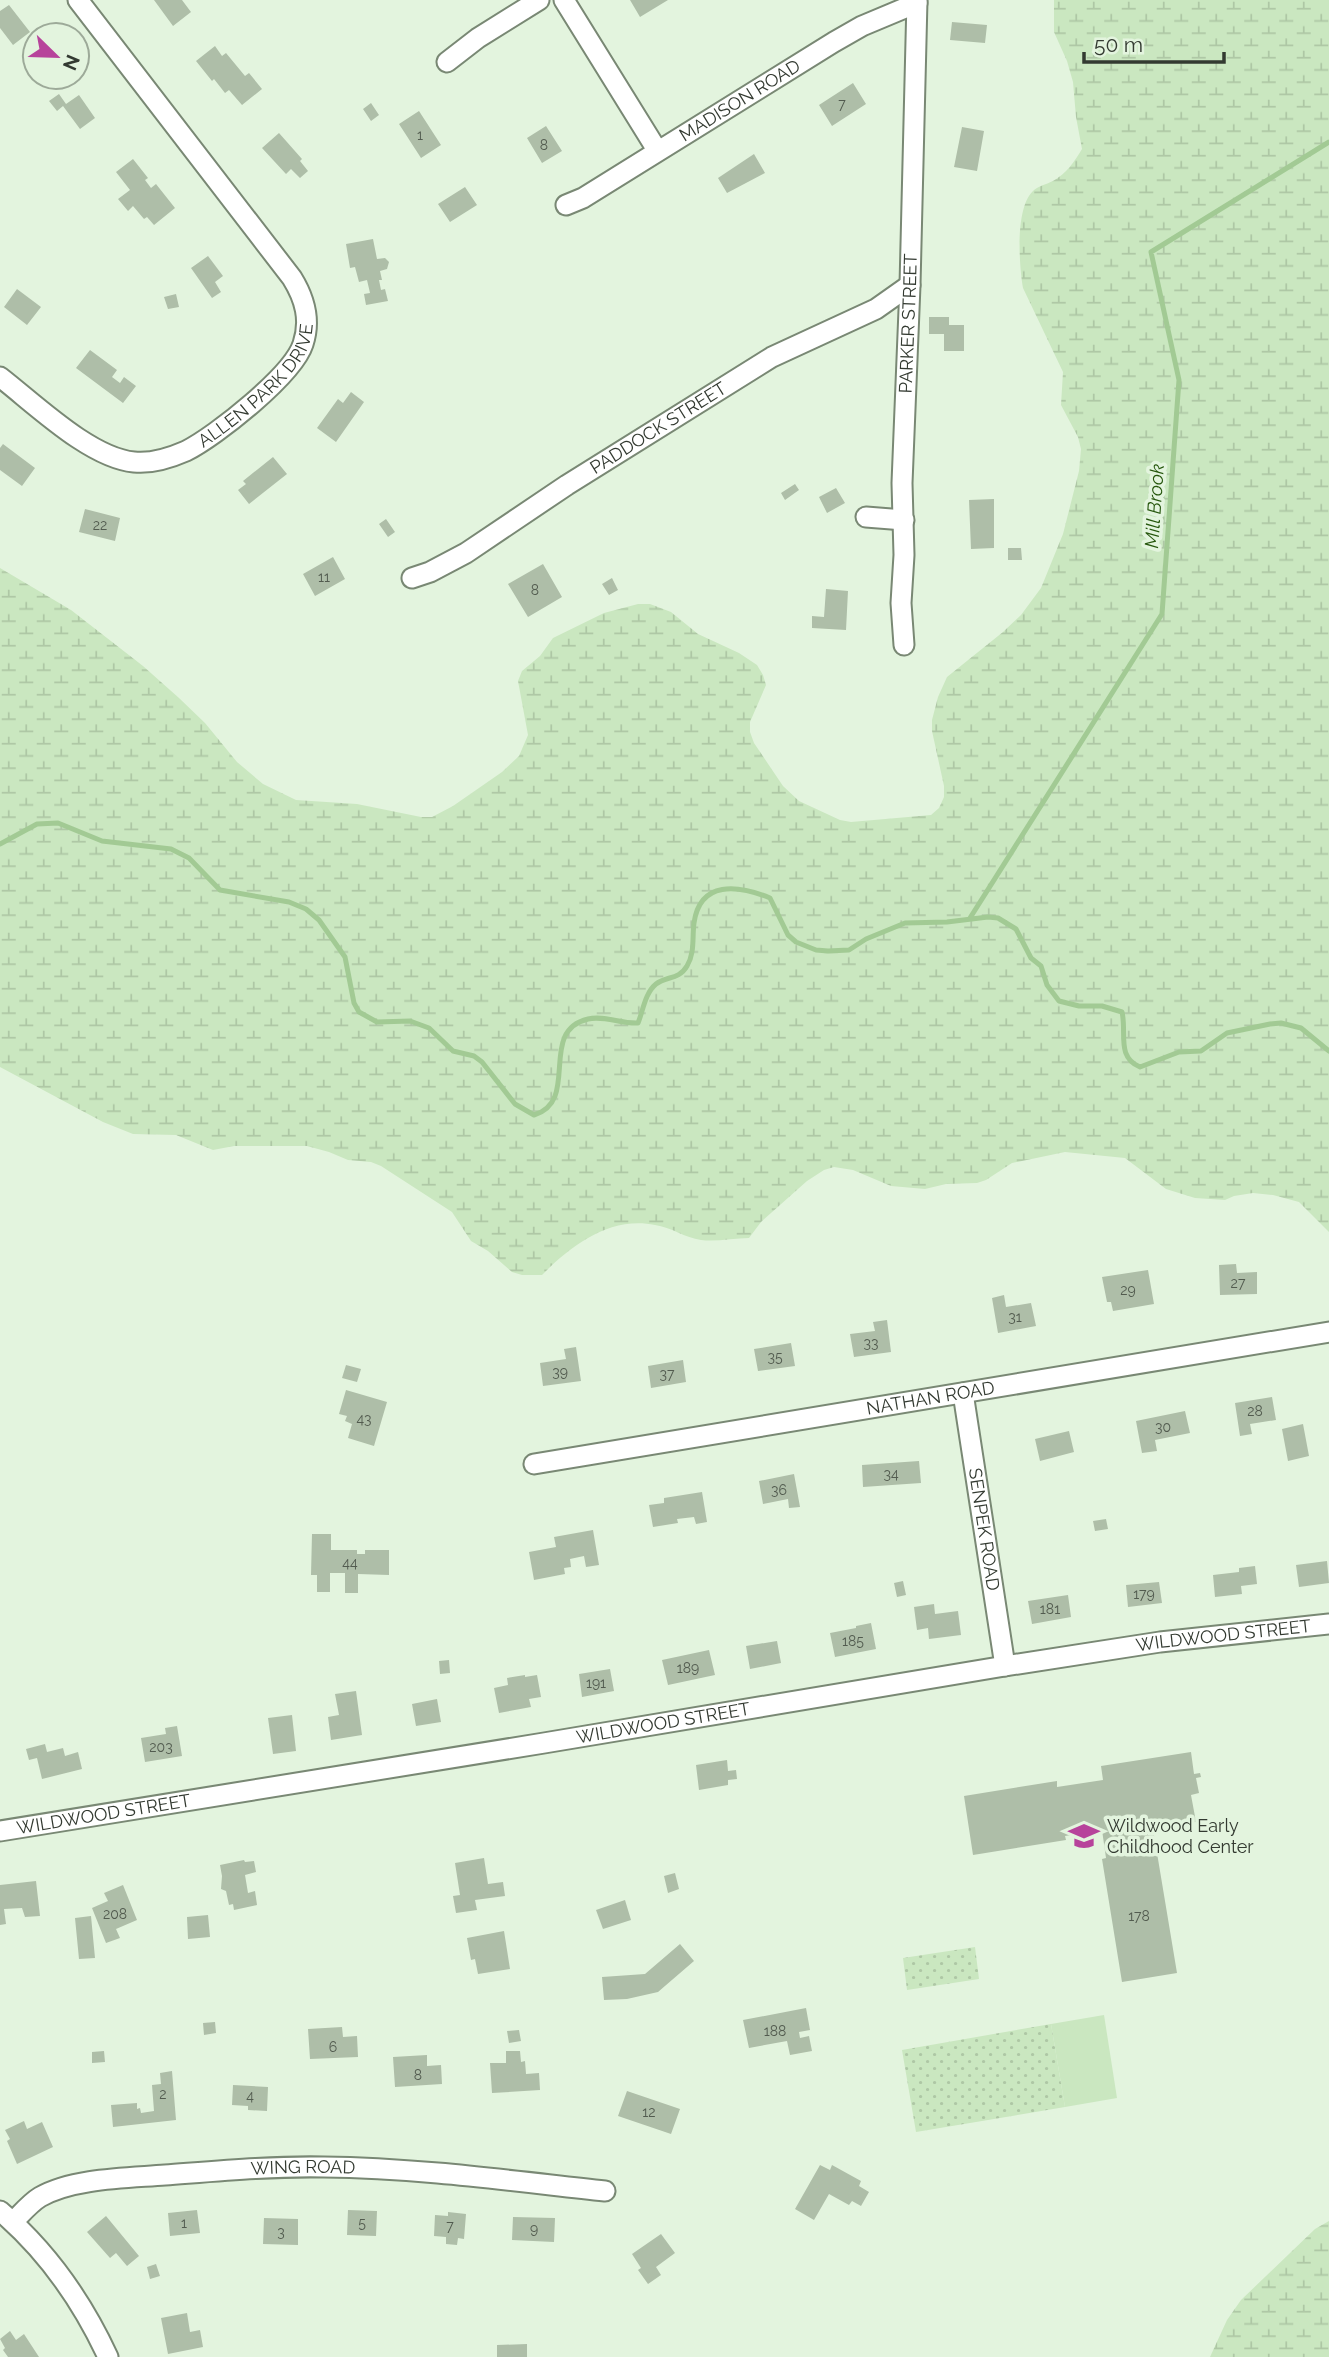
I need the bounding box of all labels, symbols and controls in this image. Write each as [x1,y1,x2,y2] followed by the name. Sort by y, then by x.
[21,21,91,91] north arrow
[1084,21,1224,65] scale bar
[1094,32,1143,57] text: 50 m
[59,52,85,74] text: N
[675,55,804,146] street label: MADISON ROAD
[838,96,846,112] house number: 7
[417,127,423,143] house number: 1
[540,137,548,153] house number: 8
[895,253,921,394] street label: PARKER STREET
[194,322,317,451] street label: ALLEN PARK DRIVE
[586,377,730,478] street label: PADDOCK STREET
[1140,463,1168,549] water label: Mill Brook
[93,517,107,533] house number: 22
[318,569,330,585] house number: 11
[531,582,539,598] house number: 8
[1231,1275,1246,1291] house number: 27
[1120,1282,1136,1298] house number: 29
[1008,1309,1022,1325] house number: 31
[864,1335,878,1351] house number: 33
[767,1349,783,1365] house number: 35
[552,1364,568,1380] house number: 39
[660,1366,675,1382] house number: 37
[865,1377,996,1419] street label: NATHAN ROAD
[1247,1403,1263,1419] house number: 28
[356,1411,372,1427] house number: 43
[1155,1419,1171,1435] house number: 30
[883,1466,899,1482] house number: 34
[965,1467,1004,1592] street label: SENPEK ROAD
[771,1482,787,1498] house number: 36
[342,1555,358,1571] house number: 44
[1133,1586,1155,1602] house number: 179
[1040,1601,1060,1617] house number: 181
[1134,1615,1312,1656] street label: WILDWOOD STREET
[842,1633,864,1649] house number: 185
[677,1660,699,1676] house number: 189
[586,1675,606,1691] house number: 191
[575,1698,752,1747] street label: WILDWOOD STREET
[149,1739,173,1755] house number: 203
[15,1789,192,1838] street label: WILDWOOD STREET
[1107,1815,1254,1857] place label: Wildwood Early Childhood Center
[1067,1819,1101,1853] school or university icon: Wildwood Early Childhood Center
[103,1906,127,1922] house number: 208
[1128,1908,1150,1924] house number: 178
[764,2023,786,2039] house number: 188
[329,2039,337,2055] house number: 6
[414,2067,422,2083] house number: 8
[159,2086,167,2102] house number: 2
[246,2088,254,2104] house number: 4
[642,2104,656,2120] house number: 12
[250,2156,356,2179] street label: WING ROAD
[181,2215,187,2231] house number: 1
[358,2215,366,2231] house number: 5
[446,2218,454,2234] house number: 7
[530,2221,538,2237] house number: 9
[277,2224,285,2240] house number: 3

